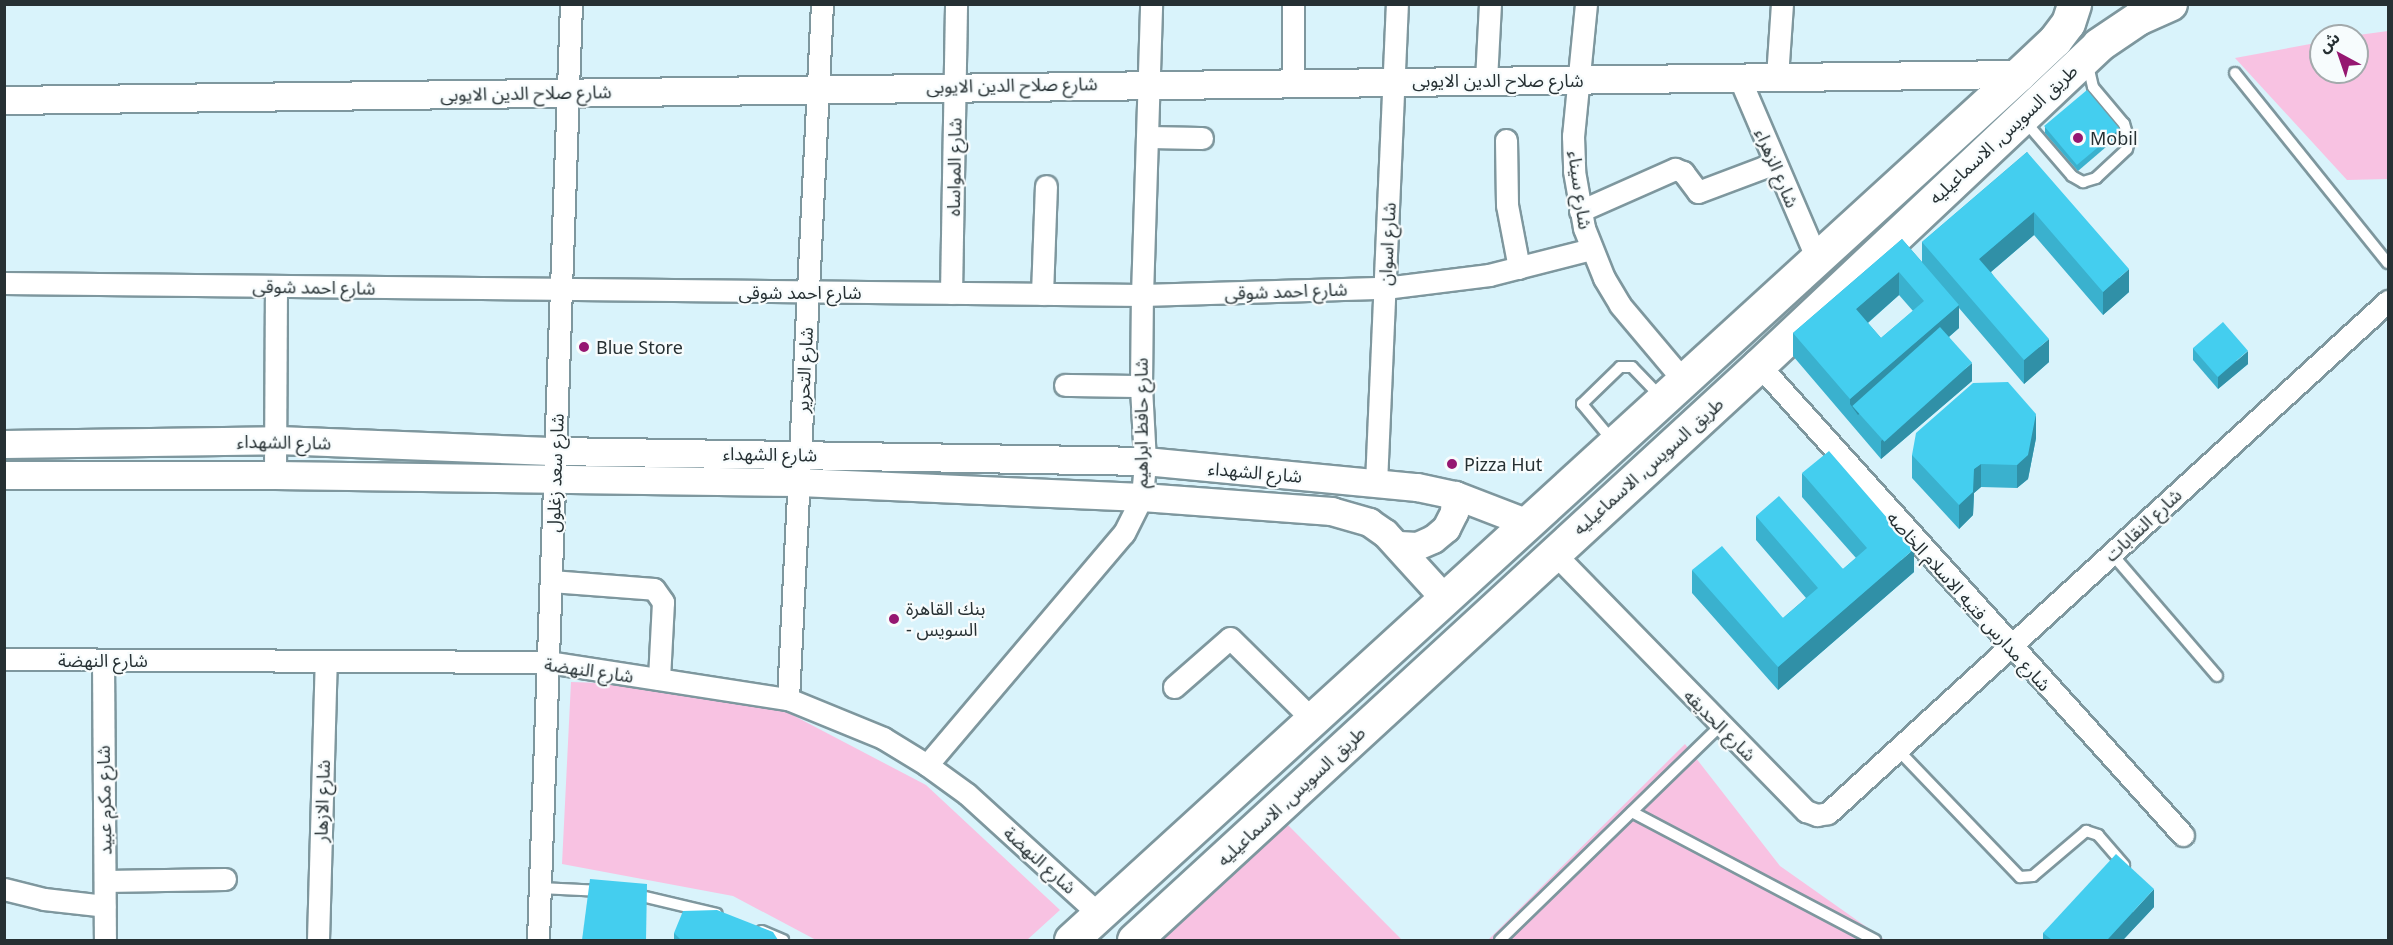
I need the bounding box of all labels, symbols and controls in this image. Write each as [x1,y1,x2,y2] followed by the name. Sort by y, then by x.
[2309,24,2369,84] north arrow
[2313,26,2344,57] text: ش
[1924,60,2082,208] street label: طريق السويس, الاسماعيليه
[1412,69,1584,91] street label: شارع صلاح الدين الايوبى
[926,73,1098,97] street label: شارع صلاح الدين الايوبى
[440,81,612,105] street label: شارع صلاح الدين الايوبى
[942,118,966,216] street label: شارع المواساه
[1751,125,1803,211] street label: شارع الزهراء
[2090,127,2138,149] place label: Mobil
[2071,131,2085,145] marker: Mobil
[1564,149,1596,231] street label: شارع سيناء
[1374,202,1400,286] street label: شارع اسوان
[252,275,376,299] street label: شارع احمد شوقى
[1224,278,1348,304] street label: شارع احمد شوقى
[738,281,862,303] street label: شارع احمد شوقى
[791,326,817,414] street label: شارع التحرير
[596,336,683,358] place label: Blue Store
[577,340,591,354] marker: Blue Store
[1130,358,1152,488] street label: شارع حافظ ابراهيم
[1568,393,1728,539] street label: طريق السويس, الاسماعيليه
[542,413,568,533] street label: شارع سعد زغلول
[237,430,331,454] street label: شارع الشهداء
[723,442,817,466] street label: شارع الشهداء
[1464,453,1542,475] place label: Pizza Hut
[1207,457,1303,487] street label: شارع الشهداء
[1445,457,1459,471] marker: Pizza Hut
[2100,484,2186,566] street label: شارع النقابات
[1883,507,2055,695] street label: شارع مدارس فتيه الاسلام الخاصه
[906,598,985,640] place label: بنك القاهرة - السويس
[887,612,901,626] marker: بنك القاهرة - السويس
[58,649,148,671] street label: شارع النهضة
[543,653,635,687] street label: شارع النهضة
[1680,685,1760,765] street label: شارع الحديقه
[1212,722,1370,870] street label: طريق السويس, الاسماعيليه
[92,745,116,855] street label: شارع مكرم عبيد
[310,759,334,843] street label: شارع الازهار
[999,822,1081,898] street label: شارع النهضة

